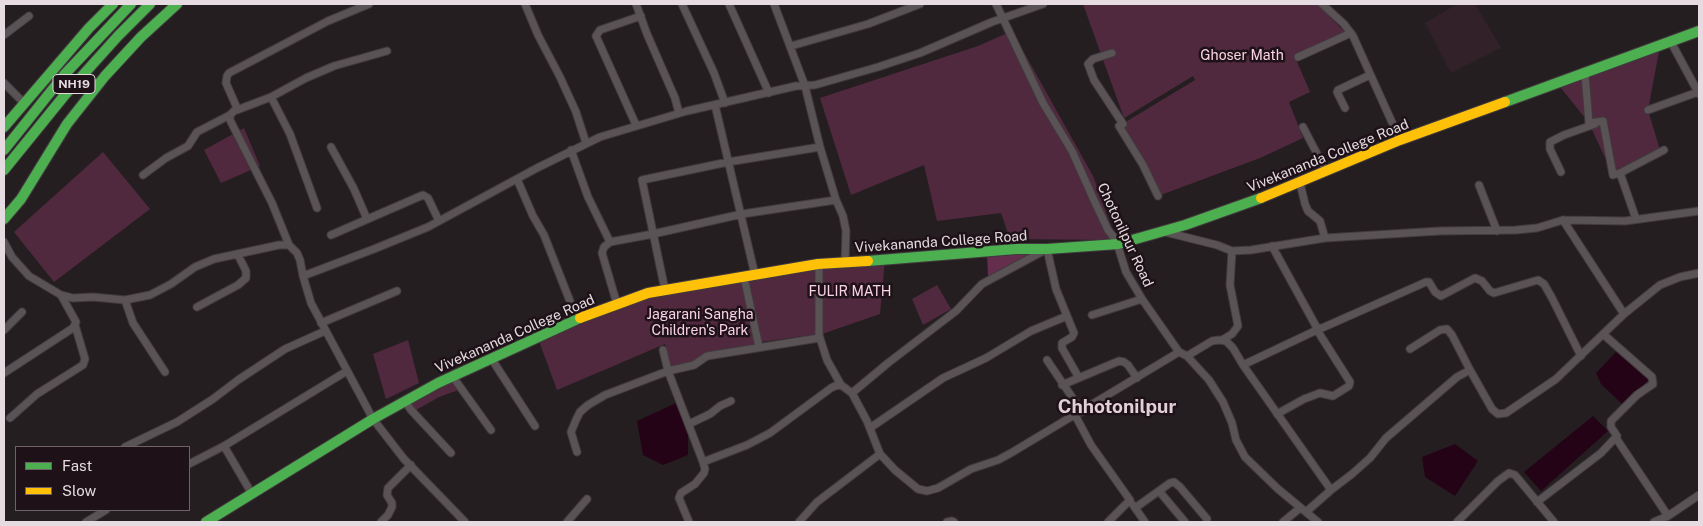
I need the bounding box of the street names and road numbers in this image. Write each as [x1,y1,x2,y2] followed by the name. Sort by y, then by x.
[53,74,95,94] road number: NH19
[1245,116,1411,196] street label: Vivekananda College Road
[1094,180,1156,290] street label: Chotonilpur Road
[854,228,1028,256] street label: Vivekananda College Road
[433,291,597,377] street label: Vivekananda College Road

